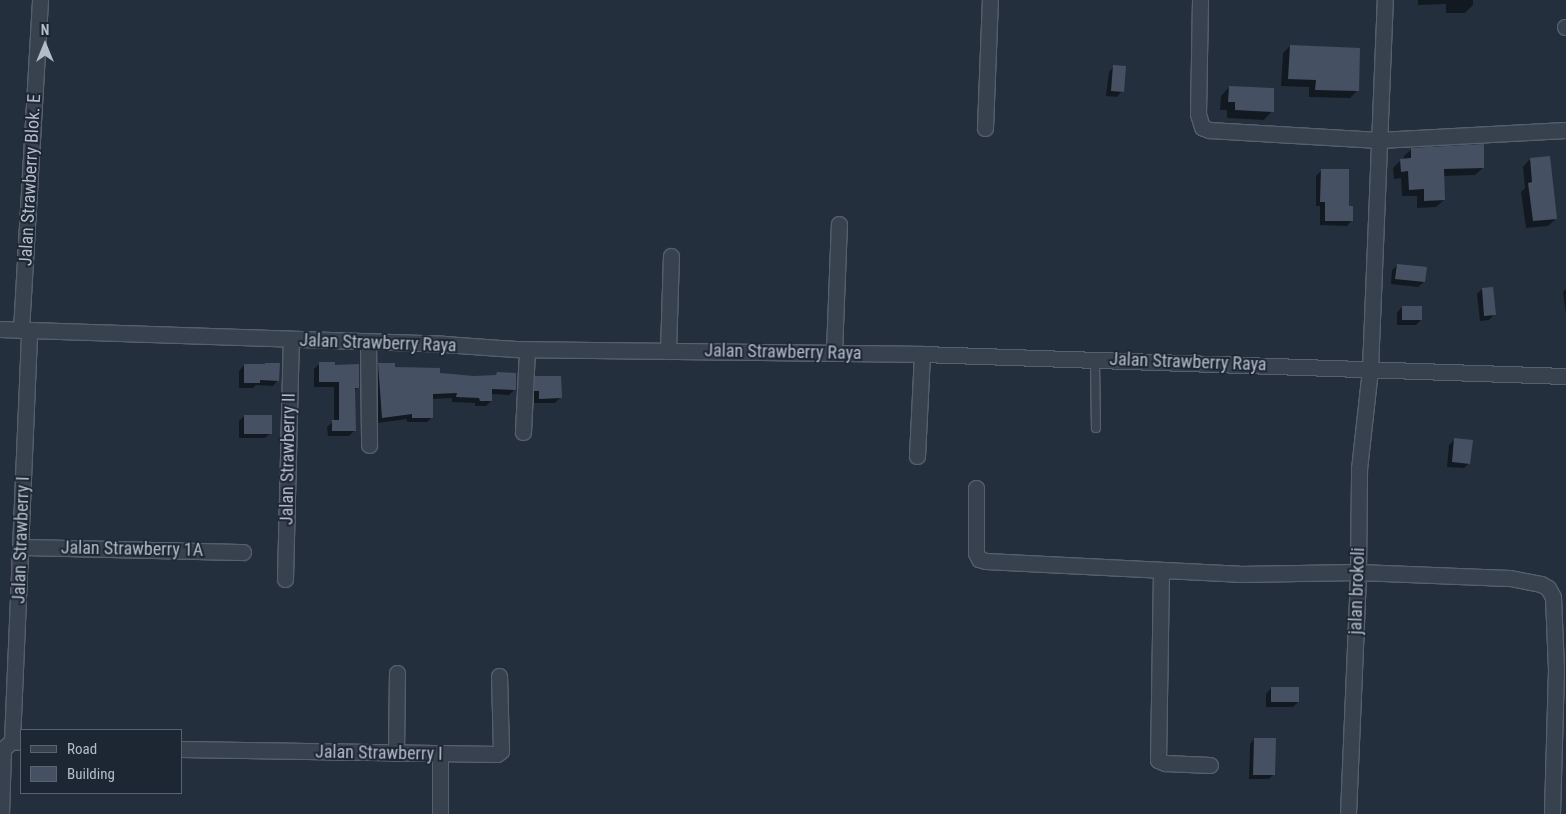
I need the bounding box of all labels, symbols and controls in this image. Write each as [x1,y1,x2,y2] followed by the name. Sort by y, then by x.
[20,20,70,70] north arrow
[41,22,49,38] text: N
[15,94,45,266] street label: Jalan Strawberry Blok. E
[299,329,457,357] street label: Jalan Strawberry Raya
[704,340,862,364] street label: Jalan Strawberry Raya
[1109,348,1267,376] street label: Jalan Strawberry Raya
[276,393,300,525] street label: Jalan Strawberry II
[8,476,34,604] street label: Jalan Strawberry I
[61,537,203,561] street label: Jalan Strawberry 1A
[1345,547,1369,635] street label: jalan brokoli
[20,729,182,794] legend
[67,740,97,758] text: Road
[315,741,443,765] street label: Jalan Strawberry I
[67,765,115,783] text: Building

